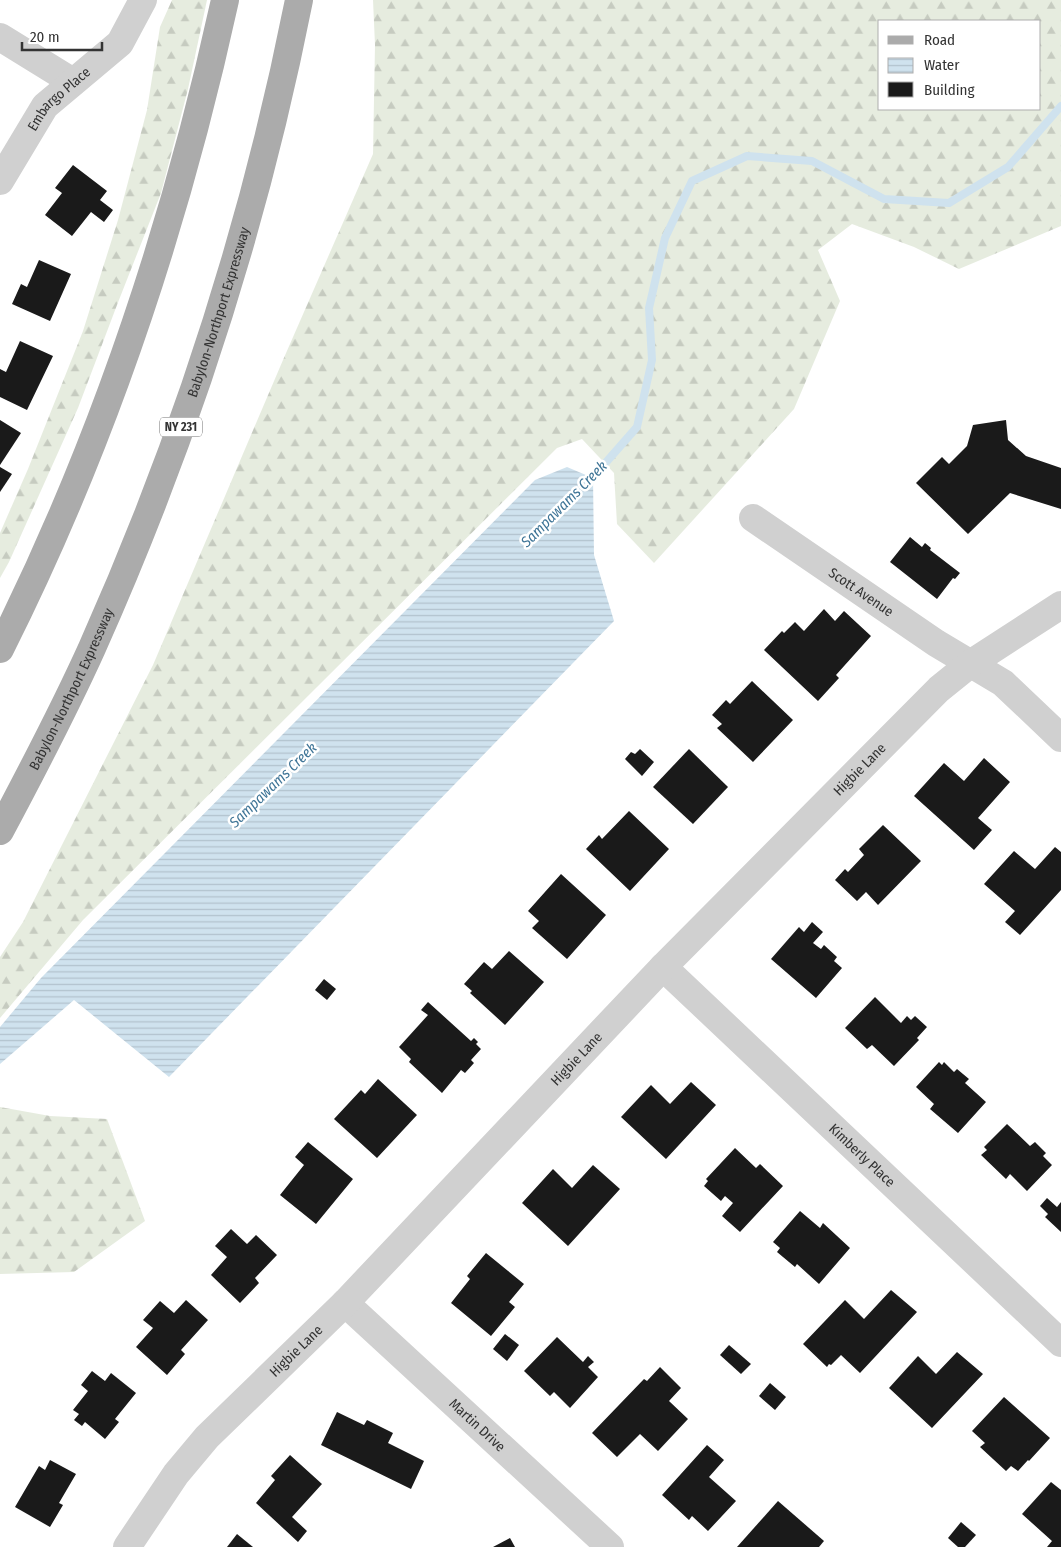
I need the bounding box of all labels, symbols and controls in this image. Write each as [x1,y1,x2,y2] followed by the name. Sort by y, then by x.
[22,20,102,52] scale bar
[878,20,1041,110] legend
[30,28,60,46] text: 20 m
[924,31,955,49] text: Road
[924,56,960,74] text: Water
[24,63,94,134] street label: Embargo Place
[924,81,975,99] text: Building
[184,224,253,399] street label: Babylon-Northport Expressway
[160,418,202,437] road number: NY 231
[516,457,611,552] water label: Sampawams Creek
[826,564,897,620] street label: Scott Avenue
[25,605,117,773] street label: Babylon-Northport Expressway
[225,738,321,832] water label: Sampawams Creek
[830,739,889,799] street label: Higbie Lane
[547,1028,606,1089] street label: Higbie Lane
[826,1120,899,1190] street label: Kimberly Place
[266,1321,326,1380] street label: Higbie Lane
[446,1395,509,1455] street label: Martin Drive

